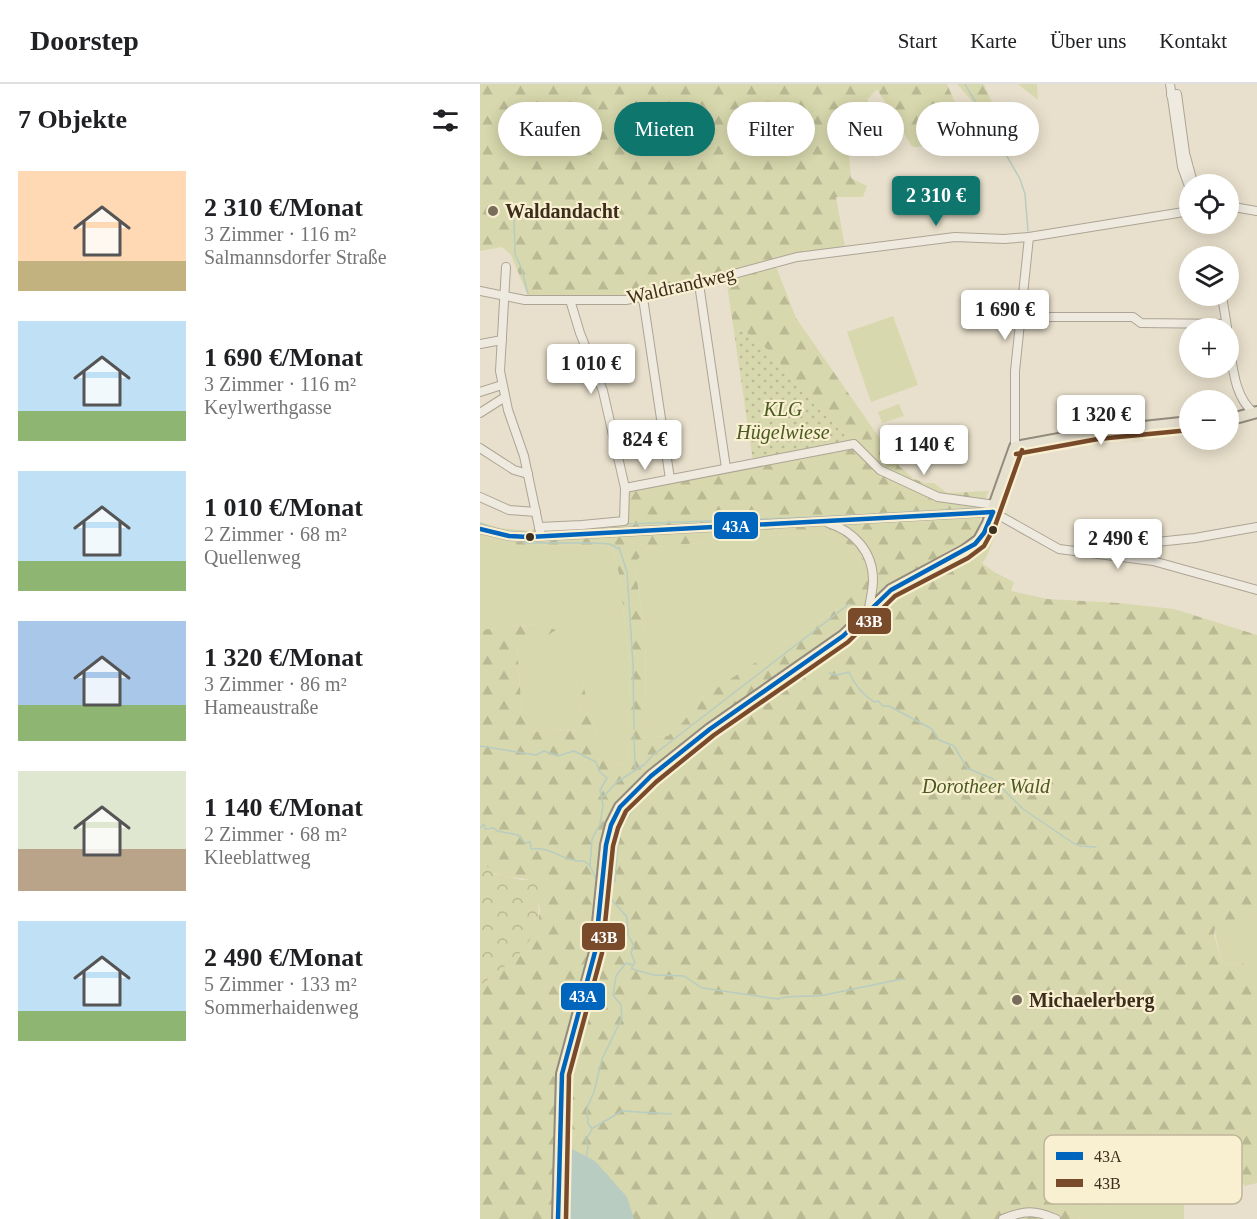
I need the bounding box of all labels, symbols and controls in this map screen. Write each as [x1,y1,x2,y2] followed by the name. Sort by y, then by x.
[30,25,139,56] text: Doorstep
[898,29,937,53] text: Start
[970,29,1017,53] text: Karte
[1050,29,1126,53] text: Über uns
[1159,29,1227,53] text: Kontakt
[498,102,602,156] chip: Kaufen
[614,102,715,156] chip: Mieten
[727,102,815,156] chip: Filter
[827,102,904,156] chip: Neu
[916,102,1039,156] chip: Wohnung
[429,104,462,137] icon: filters
[18,105,127,134] text: 7 Objekte
[1179,174,1239,450] map controls
[1179,174,1239,234] button: locate
[881,176,991,227] pin: 2 310 €
[906,184,966,206] text: 2 310 €
[204,193,363,222] text: 2 310 €/Monat
[66,195,138,267] icon: home
[505,200,620,222] place label: Waldandacht
[486,204,500,218] marker: Waldandacht
[204,223,356,245] text: 3 Zimmer · 116 m²
[204,246,387,268] text: Salmannsdorfer Straße
[1179,246,1239,306] button: layers
[625,262,738,309] street label: Waldrandweg
[950,290,1060,341] pin: 1 690 €
[975,298,1035,320] text: 1 690 €
[1179,318,1239,378] button: +
[204,343,363,372] text: 1 690 €/Monat
[536,344,646,395] pin: 1 010 €
[66,345,138,417] icon: home
[561,352,621,374] text: 1 010 €
[204,373,356,395] text: 3 Zimmer · 116 m²
[1179,390,1239,450] button: −
[1046,395,1156,446] pin: 1 320 €
[204,396,332,418] text: Keylwerthgasse
[735,398,830,444] park label: KLG Hügelwiese
[1071,403,1131,425] text: 1 320 €
[603,420,687,471] pin: 824 €
[869,425,979,476] pin: 1 140 €
[623,428,668,450] text: 824 €
[894,433,954,455] text: 1 140 €
[204,493,363,522] text: 1 010 €/Monat
[66,495,138,567] icon: home
[713,511,759,540] line badge: 43A
[722,518,750,535] text: 43A
[1063,519,1173,570] pin: 2 490 €
[204,523,347,545] text: 2 Zimmer · 68 m²
[987,524,999,536] unlabelled marker
[1088,527,1148,549] text: 2 490 €
[524,531,536,543] unlabelled marker
[204,546,301,568] text: Quellenweg
[847,607,892,635] line badge: 43B
[856,613,883,630] text: 43B
[204,643,363,672] text: 1 320 €/Monat
[66,645,138,717] icon: home
[204,673,347,695] text: 3 Zimmer · 86 m²
[204,696,318,718] text: Hameaustraße
[921,775,1051,797] park label: Dorotheer Wald
[204,793,363,822] text: 1 140 €/Monat
[66,795,138,867] icon: home
[204,823,347,845] text: 2 Zimmer · 68 m²
[204,846,311,868] text: Kleeblattweg
[581,922,626,951] line badge: 43B
[591,929,618,946] text: 43B
[204,943,363,972] text: 2 490 €/Monat
[66,945,138,1017] icon: home
[204,973,357,995] text: 5 Zimmer · 133 m²
[560,982,606,1011] line badge: 43A
[569,988,597,1005] text: 43A
[1029,989,1155,1012] place label: Michaelerberg
[1010,993,1024,1007] marker: Michaelerberg
[204,996,358,1018] text: Sommerhaidenweg
[1044,1135,1242,1204] legend
[1094,1148,1122,1165] text: 43A
[1094,1175,1121,1192] text: 43B

